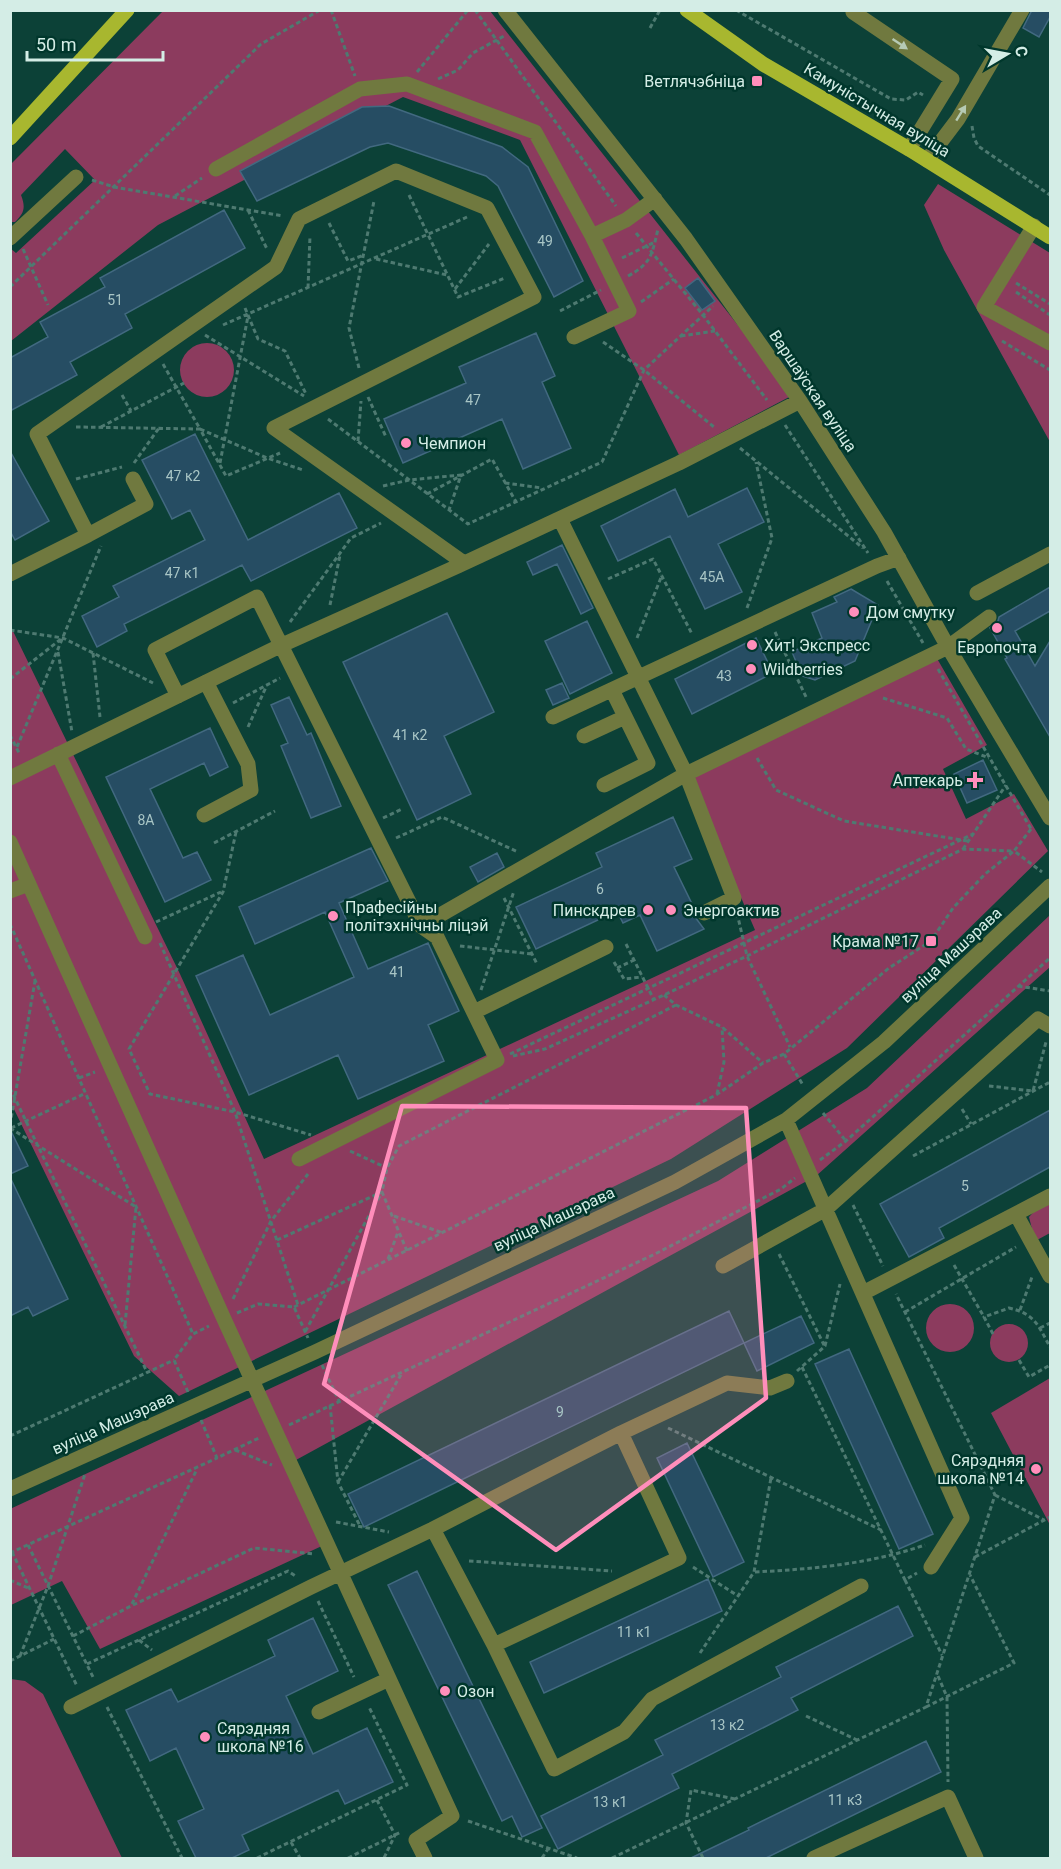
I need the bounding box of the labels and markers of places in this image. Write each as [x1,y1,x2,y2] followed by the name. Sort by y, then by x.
[644,72,745,91] place label: Ветлячэбніца
[750,74,764,88] marker: Ветлячэбніца
[418,434,486,453] place label: Чемпион
[399,436,413,450] marker: Чемпион
[866,603,955,622] place label: Дом смутку
[847,605,861,619] marker: Дом смутку
[990,621,1004,635] marker: Европочта
[764,636,870,655] place label: Хит! Экспресс
[745,638,759,652] marker: Хит! Экспресс
[957,638,1037,657] place label: Европочта
[763,660,843,679] place label: Wildberries
[744,662,758,676] marker: Wildberries
[893,771,963,790] place label: Аптекарь
[968,773,982,787] marker: Аптекарь
[345,898,488,935] place label: Прафесійны політэхнічны ліцэй
[553,901,636,920] place label: Пинскдрев
[683,901,780,920] place label: Энергоактив
[641,903,655,917] marker: Пинскдрев
[664,903,678,917] marker: Энергоактив
[326,909,340,923] marker: Прафесійны політэхнічны ліцэй
[832,932,919,951] place label: Крама №17
[924,934,938,948] marker: Крама №17
[937,1451,1024,1488] place label: Сярэдняя школа №14
[1029,1462,1043,1476] marker: Сярэдняя школа №14
[457,1682,494,1701] place label: Озон
[438,1684,452,1698] marker: Озон
[217,1719,304,1756] place label: Сярэдняя школа №16
[198,1730,212,1744] marker: Сярэдняя школа №16

